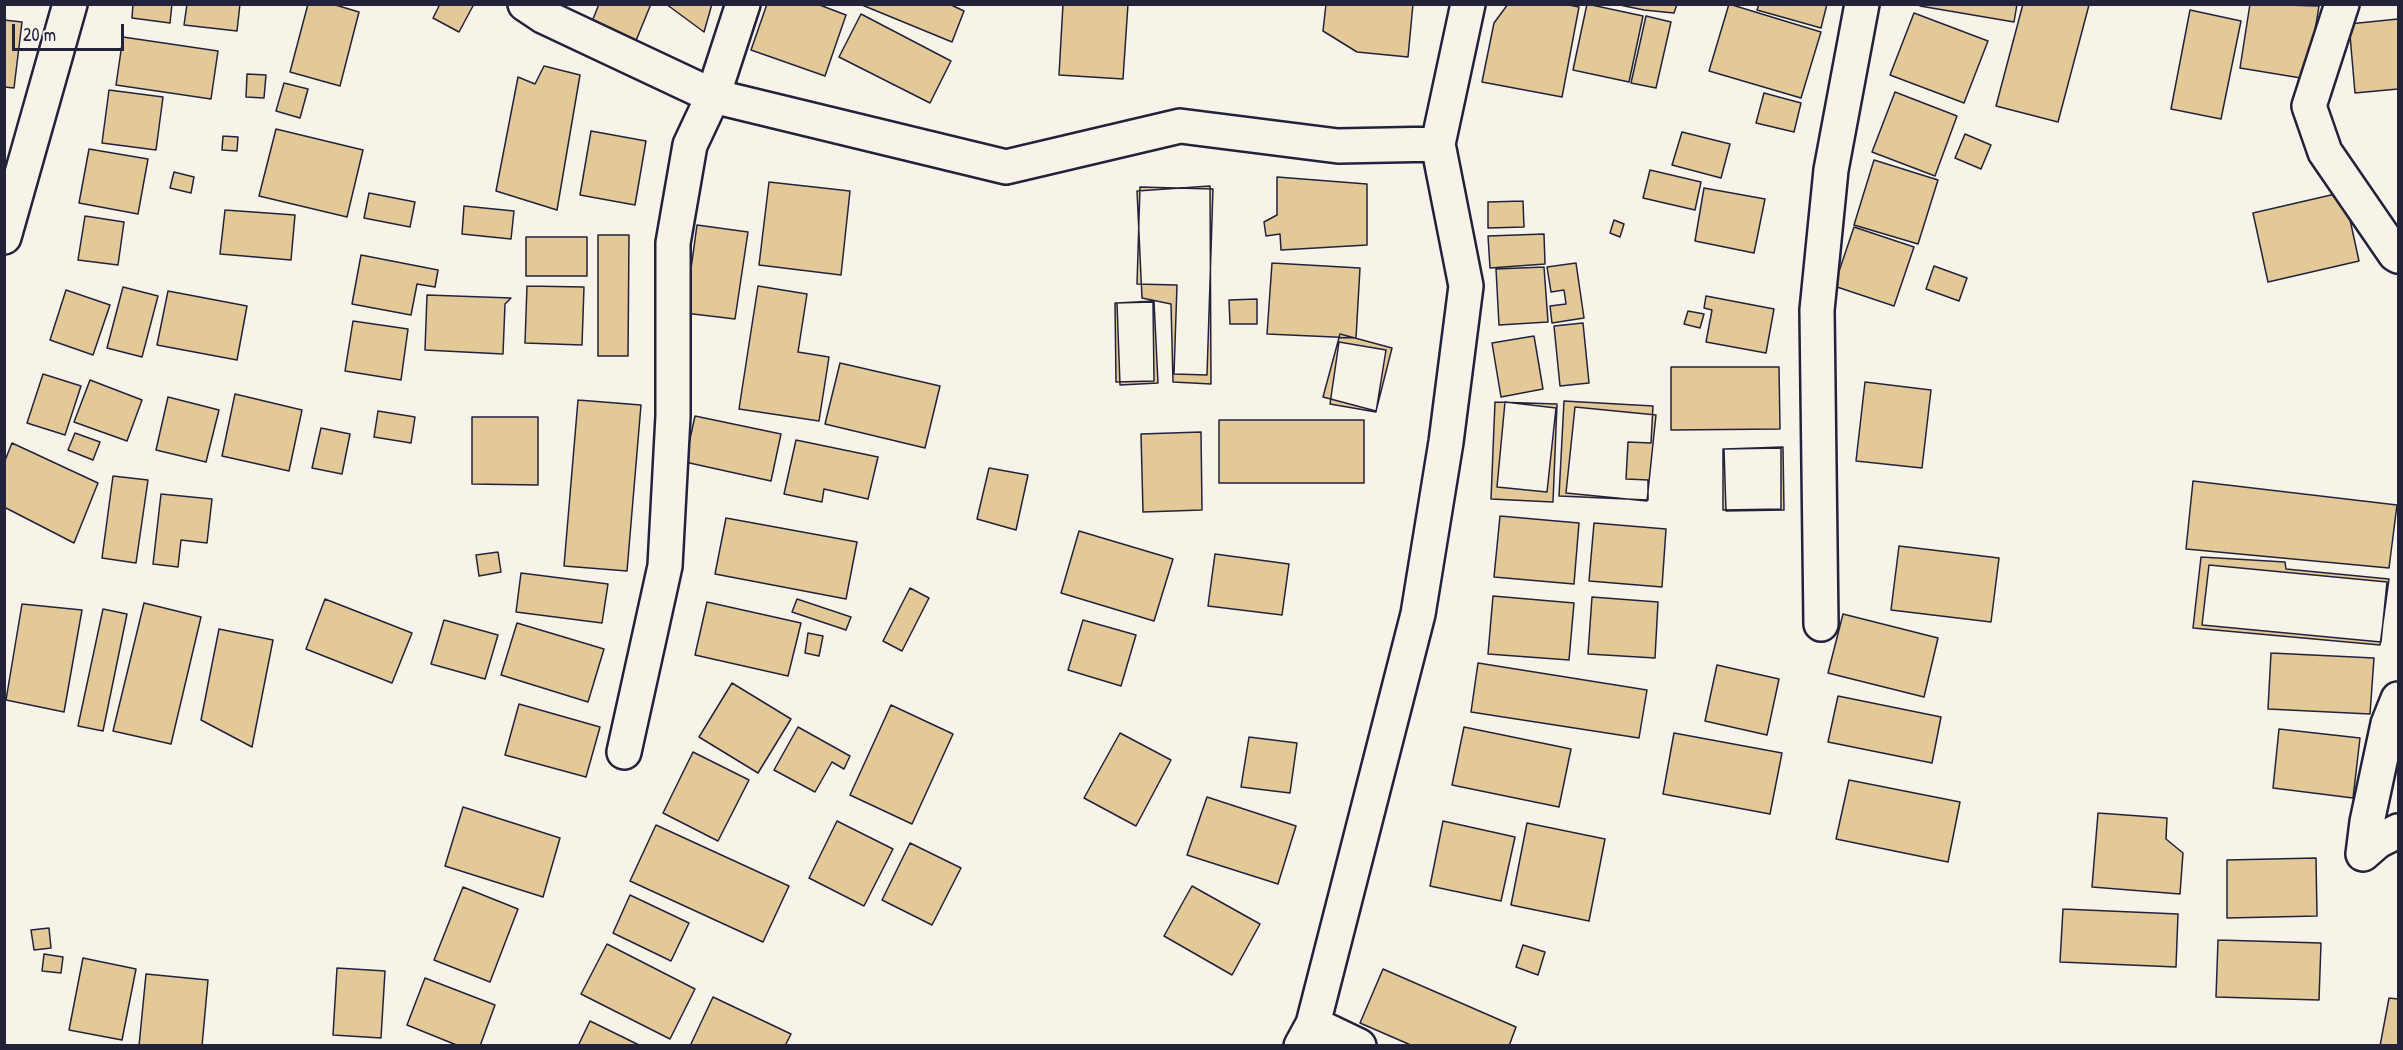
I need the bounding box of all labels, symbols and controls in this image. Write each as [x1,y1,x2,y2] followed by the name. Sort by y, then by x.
[15,12,128,50] scale bar
[23,22,56,47] text: 20 m

